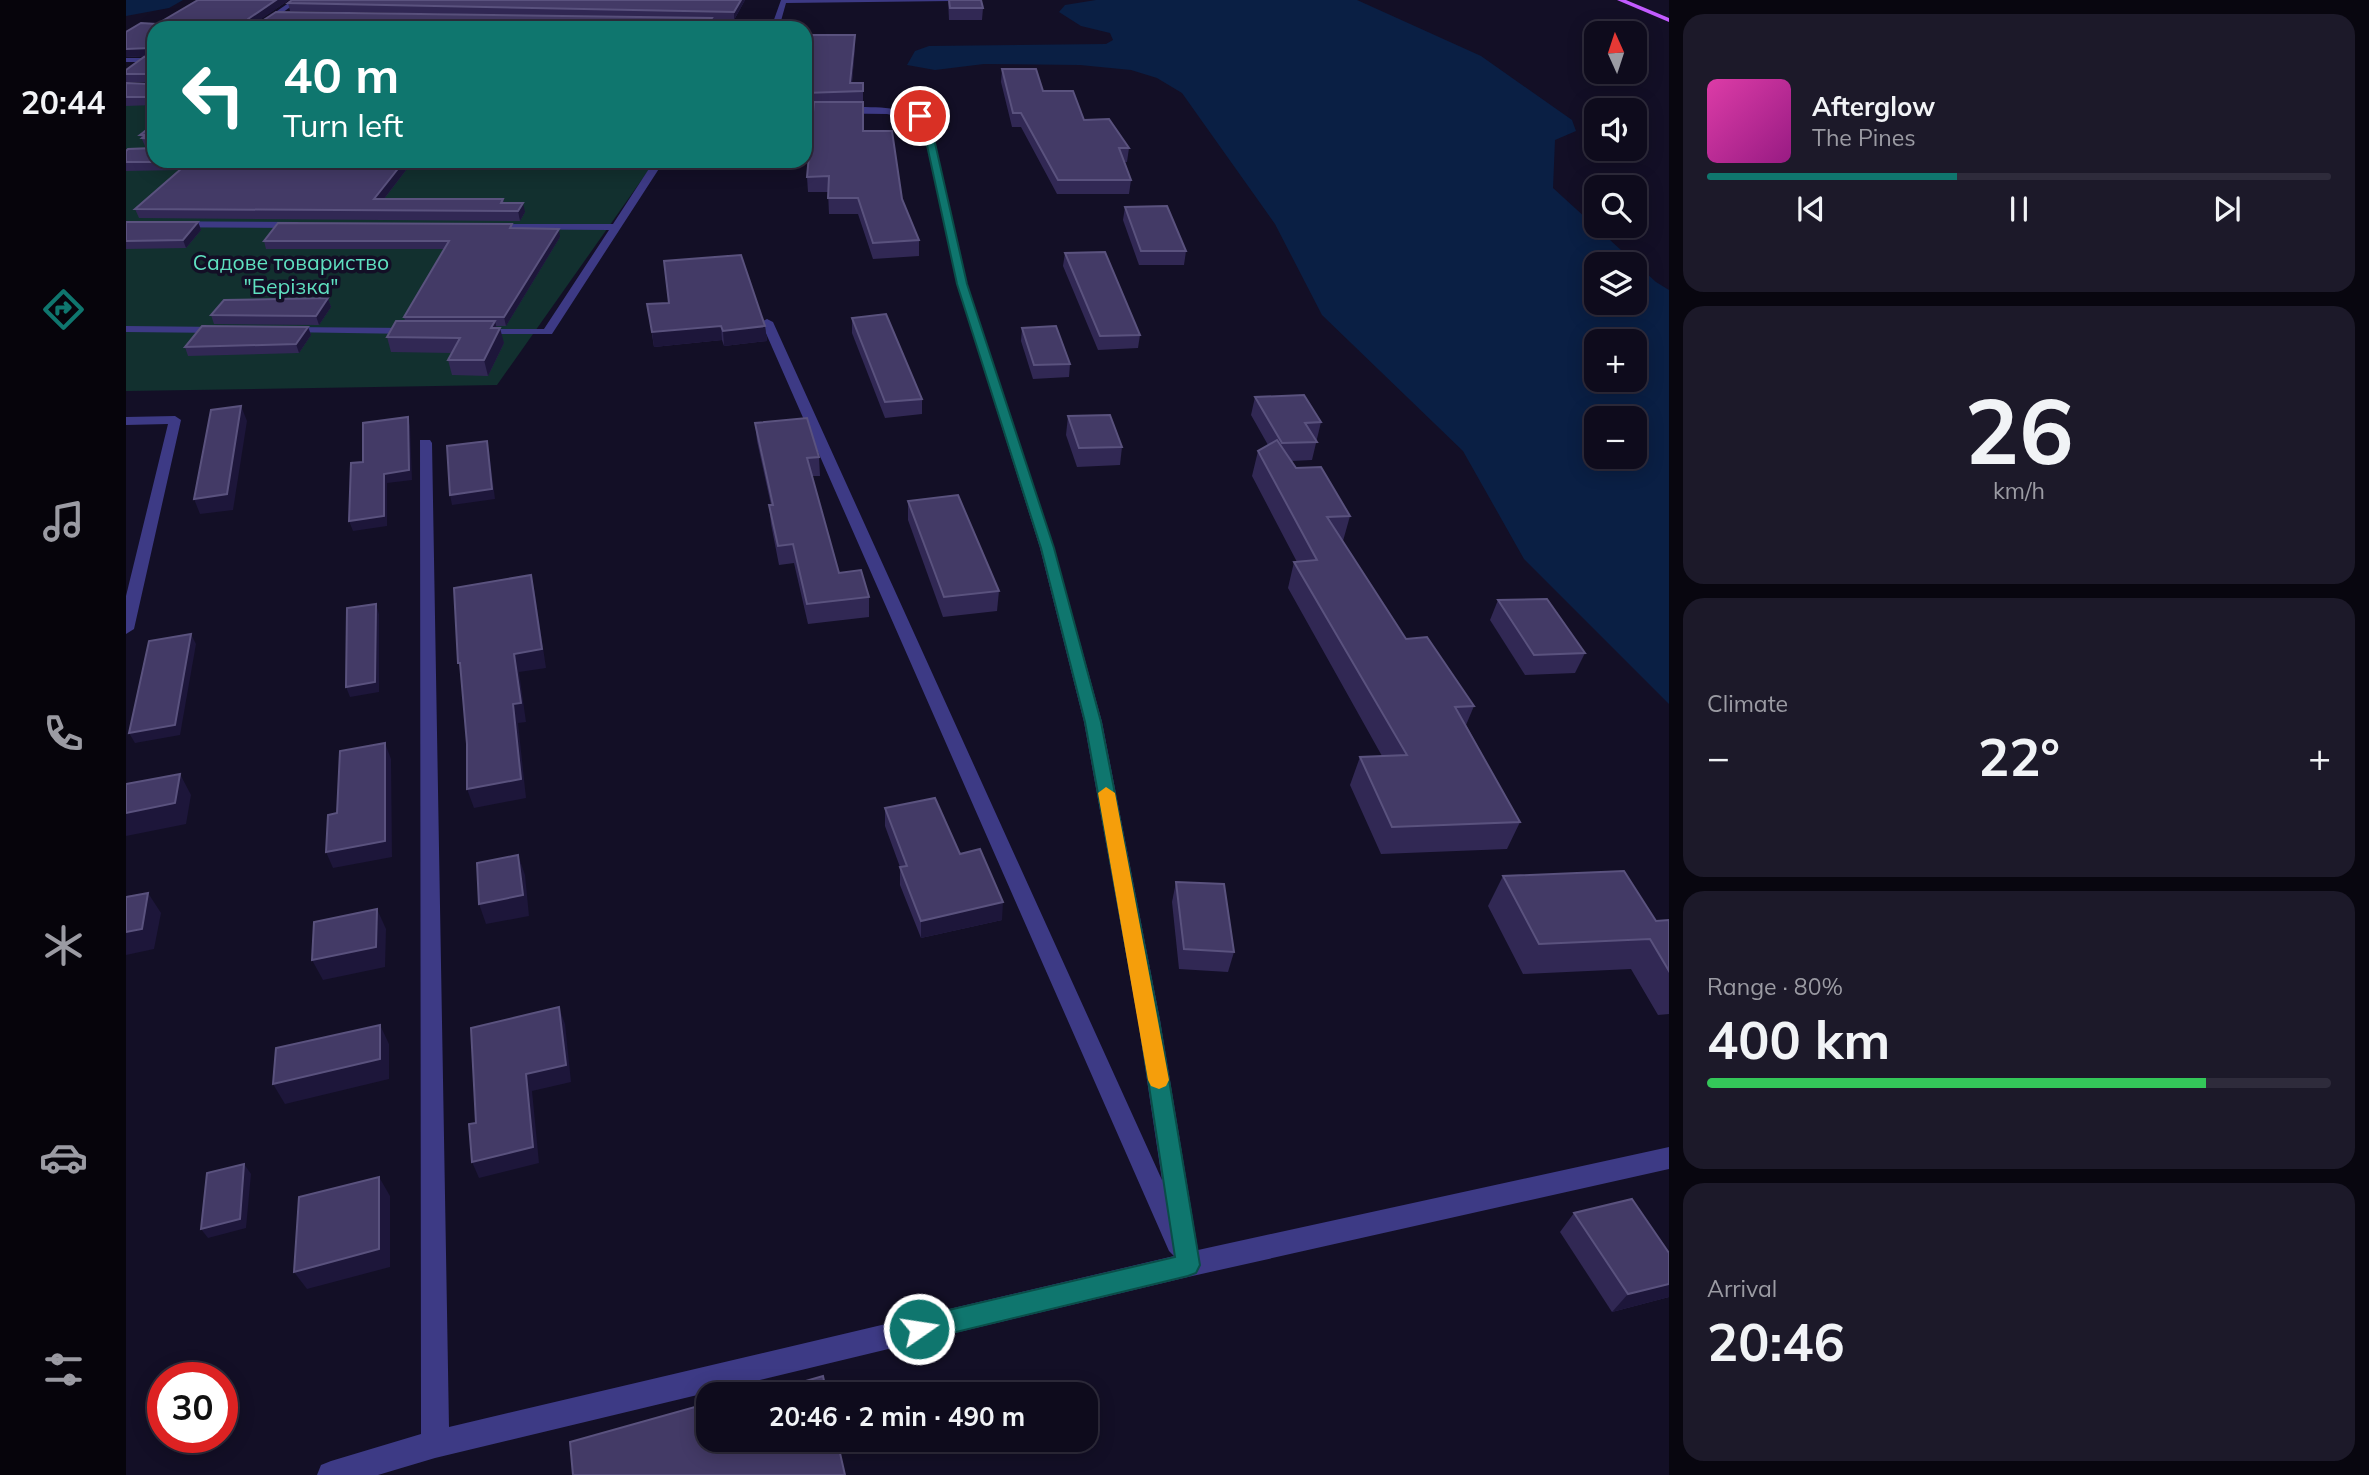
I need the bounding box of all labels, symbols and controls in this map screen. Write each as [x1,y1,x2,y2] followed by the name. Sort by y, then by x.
[1584,21,1647,84] north arrow
[1584,21,1647,469] map controls
[283,44,399,105] text: 40 m
[168,49,259,140] icon: left
[21,82,105,122] text: 20:44
[890,86,950,146] pin
[1812,90,1935,123] text: Afterglow
[901,97,939,135] icon: arrive
[1584,98,1647,161] button: sound
[283,105,403,145] text: Turn left
[1812,123,1916,152] text: The Pines
[1584,175,1647,238] button: search
[1792,190,1830,228] icon: previous
[2000,190,2038,228] icon: pause
[2208,190,2246,228] icon: next
[193,249,389,299] park label: Садове товариство "Берізка"
[1584,252,1647,315] button: layers
[39,285,88,334] icon: directions
[1584,329,1647,392] button: +
[1964,373,2074,487] text: 26
[1584,406,1647,469] button: −
[1993,476,2045,505] text: km/h
[39,497,88,546] icon: music
[1707,689,1788,718] text: Climate
[39,709,88,758] icon: phone
[1978,724,2060,789] text: 22°
[1707,733,1730,781] text: −
[2308,733,2331,781] text: +
[39,921,88,970] icon: climate
[1707,972,1843,1001] text: Range · 80%
[1707,1007,1890,1072] text: 400 km
[39,1133,88,1182] icon: car
[1707,1274,1777,1303] text: Arrival
[882,1292,956,1366] position arrow
[1707,1309,1845,1374] text: 20:46
[39,1345,88,1394] icon: filters
[147,1362,238,1453] speed limit sign: 30
[769,1400,1025,1433] text: 20:46 · 2 min · 490 m

